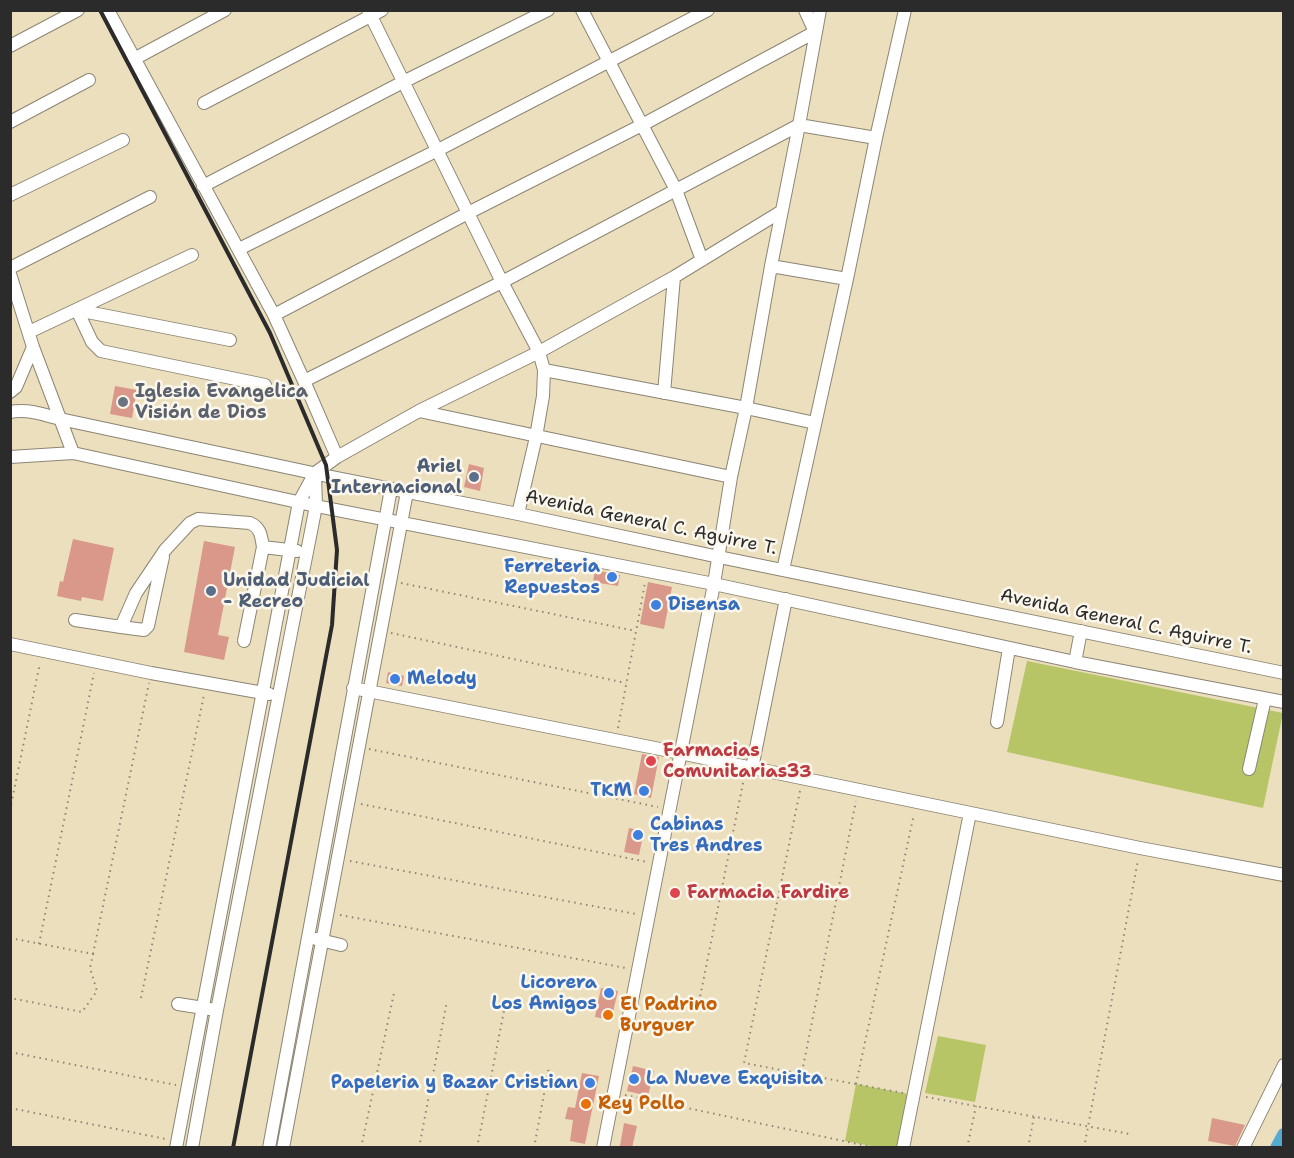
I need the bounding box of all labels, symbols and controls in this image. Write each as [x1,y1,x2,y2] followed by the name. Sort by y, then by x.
[135,381,308,424] place label: Iglesia Evangelica Visión de Dios
[116,395,130,409] marker: Iglesia Evangelica Visión de Dios
[331,456,462,498] place label: Ariel Internacional
[467,470,481,484] marker: Ariel Internacional
[523,486,779,560] street label: Avenida General C. Aguirre T.
[504,556,600,598] place label: Ferreteria Repuestos
[223,570,369,612] place label: Unidad Judicial - Recreo
[605,570,619,584] marker: Ferreteria Repuestos
[204,584,218,598] marker: Unidad Judicial - Recreo
[998,585,1254,659] street label: Avenida General C. Aguirre T.
[668,594,740,616] place label: Disensa
[649,598,663,612] marker: Disensa
[407,668,477,690] place label: Melody
[388,672,402,686] marker: Melody
[663,740,812,783] place label: Farmacias Comunitarias33
[644,754,658,768] marker: Farmacias Comunitarias33
[590,780,632,802] place label: TKM
[637,784,651,798] marker: TKM
[650,814,762,856] place label: Cabinas Tres Andres
[631,828,645,842] marker: Cabinas Tres Andres
[687,882,849,904] place label: Farmacia Fardire
[668,886,682,900] marker: Farmacia Fardire
[491,972,597,1014] place label: Licorera Los Amigos
[602,986,616,1000] marker: Licorera Los Amigos
[620,994,717,1036] place label: El Padrino Burguer
[601,1008,615,1022] marker: El Padrino Burguer
[646,1068,823,1090] place label: La Nueve Exquisita
[331,1072,578,1094] place label: Papeleria y Bazar Cristian
[627,1072,641,1086] marker: La Nueve Exquisita
[583,1076,597,1090] marker: Papeleria y Bazar Cristian
[598,1093,685,1115] place label: Rey Pollo
[579,1097,593,1111] marker: Rey Pollo

